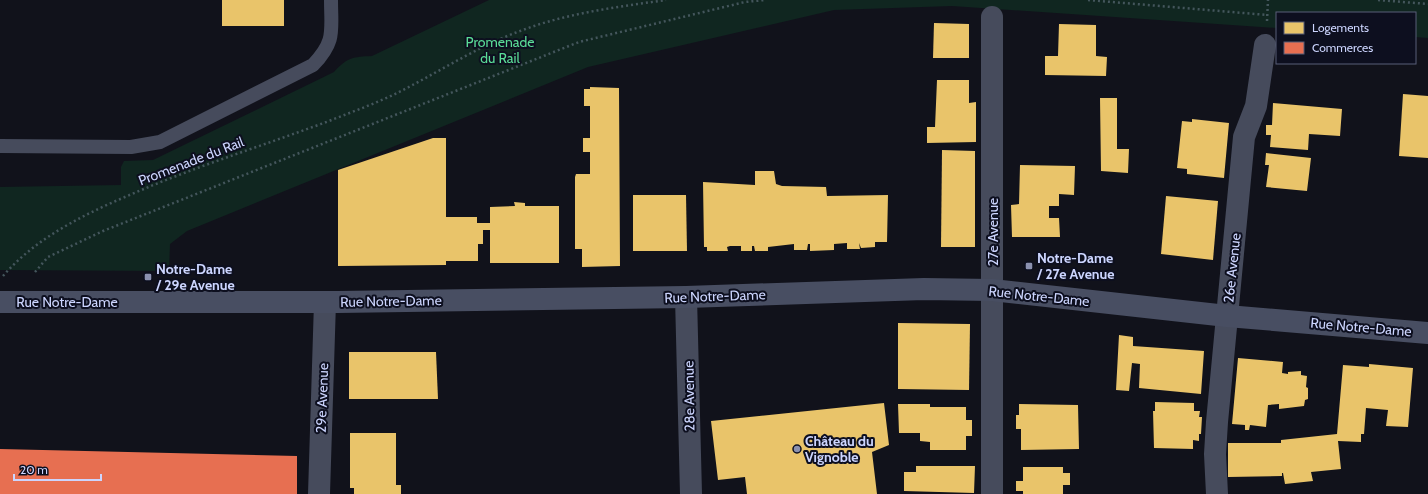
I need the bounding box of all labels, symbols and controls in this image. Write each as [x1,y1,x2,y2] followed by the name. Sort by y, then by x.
[1276,12,1416,64] legend
[1312,20,1369,35] text: Logements
[466,33,534,67] park label: Promenade du Rail
[1312,40,1373,55] text: Commerces
[136,132,247,189] street label: Promenade du Rail
[984,198,1002,266] street label: 27e Avenue
[1219,232,1245,304] street label: 26e Avenue
[1036,249,1114,283] place label: Notre-Dame / 27e Avenue
[155,260,235,294] place label: Notre-Dame / 29e Avenue
[1024,261,1034,271] marker: Notre-Dame / 27e Avenue
[143,272,153,282] marker: Notre-Dame / 29e Avenue
[988,282,1090,310] street label: Rue Notre-Dame
[664,285,766,307] street label: Rue Notre-Dame
[340,291,442,311] street label: Rue Notre-Dame
[16,293,118,311] street label: Rue Notre-Dame
[1310,314,1412,340] street label: Rue Notre-Dame
[679,361,699,431] street label: 28e Avenue
[312,363,332,433] street label: 29e Avenue
[805,432,874,466] place label: Château du Vignoble
[792,444,802,454] marker: Château du Vignoble
[14,456,101,482] scale bar
[20,462,48,477] text: 20 m

